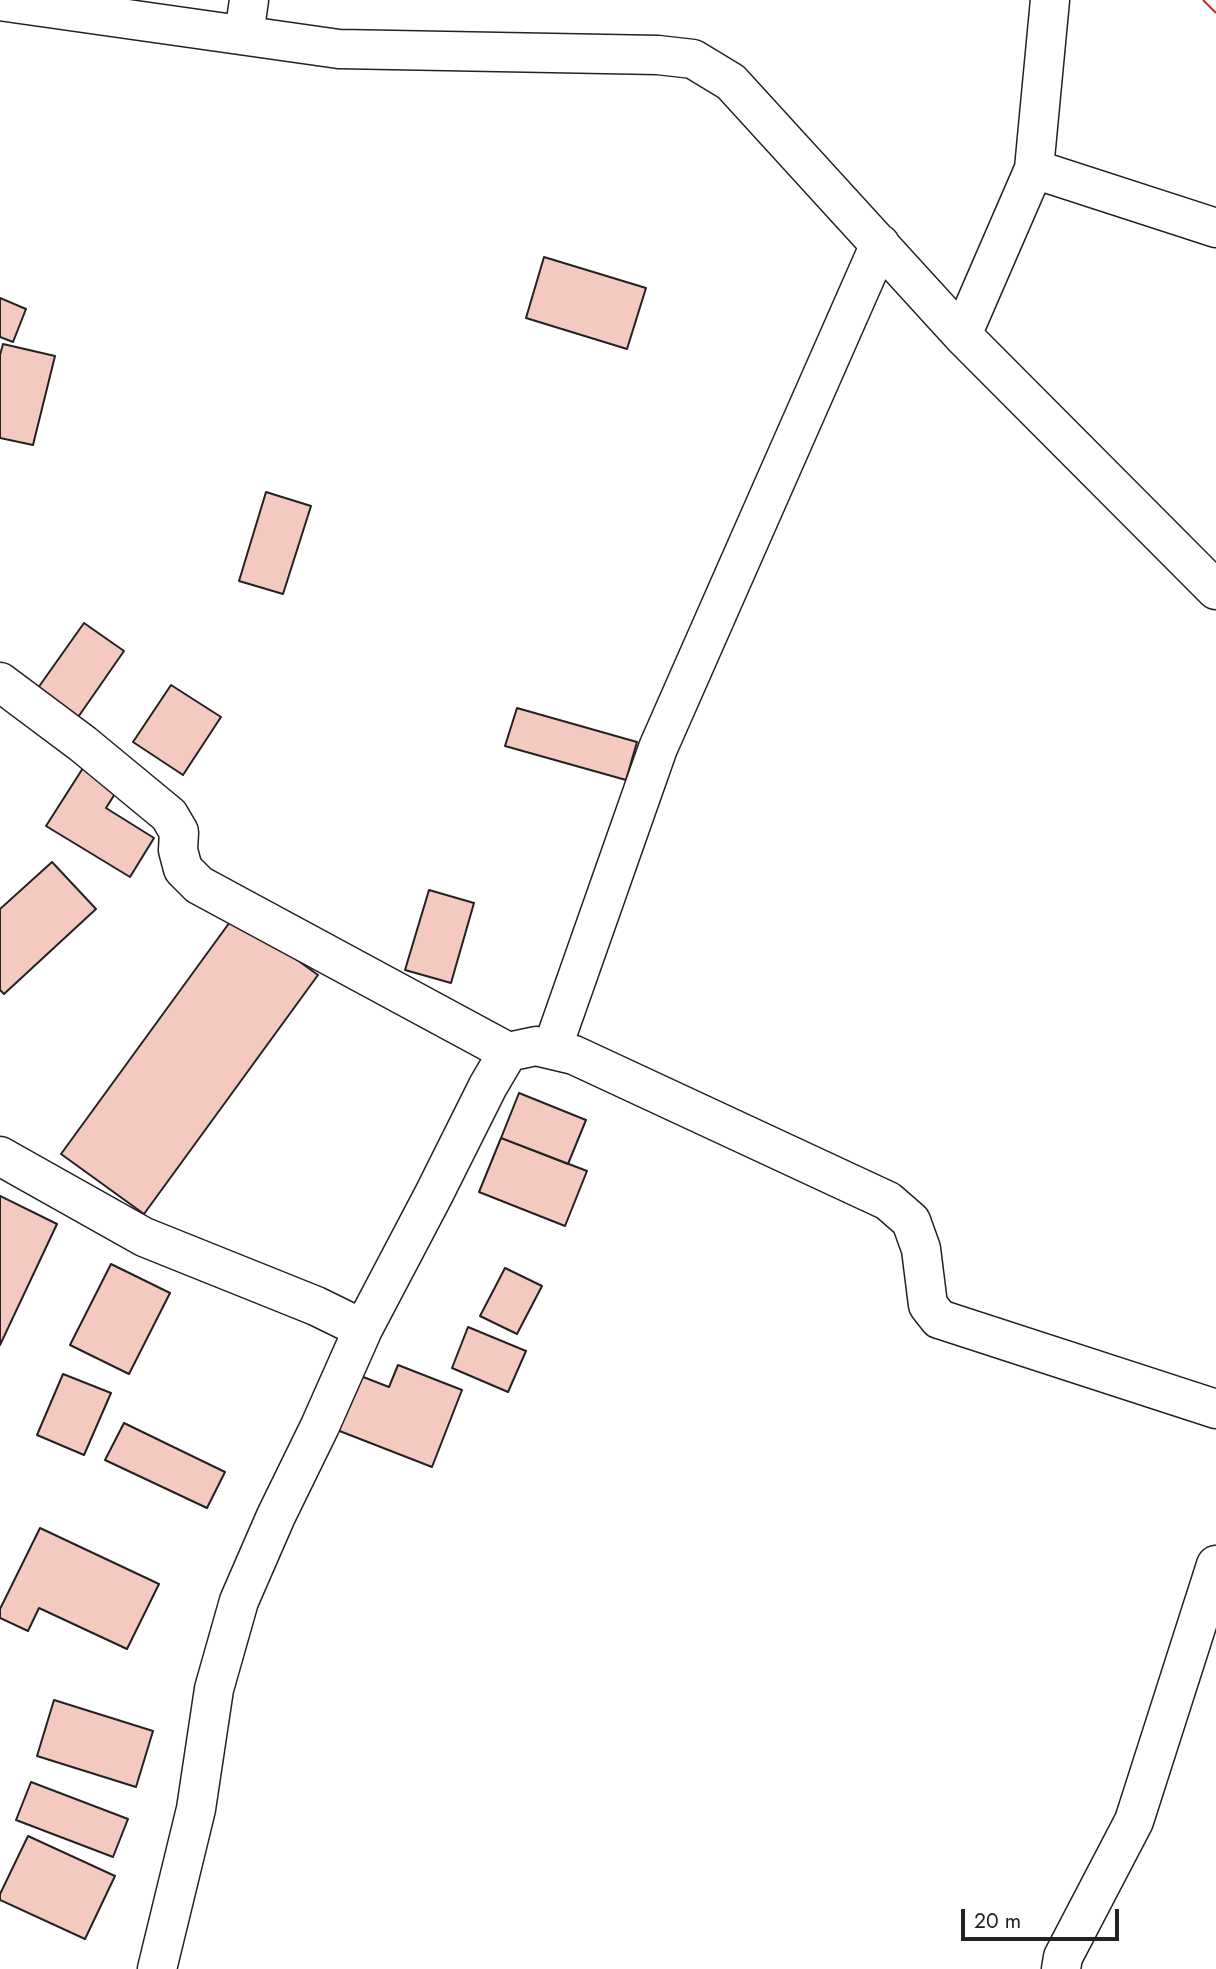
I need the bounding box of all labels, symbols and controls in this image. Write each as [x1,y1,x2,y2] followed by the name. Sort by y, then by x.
[964,1896,1122,1940] scale bar
[974,1906,1021,1936] text: 20 m

